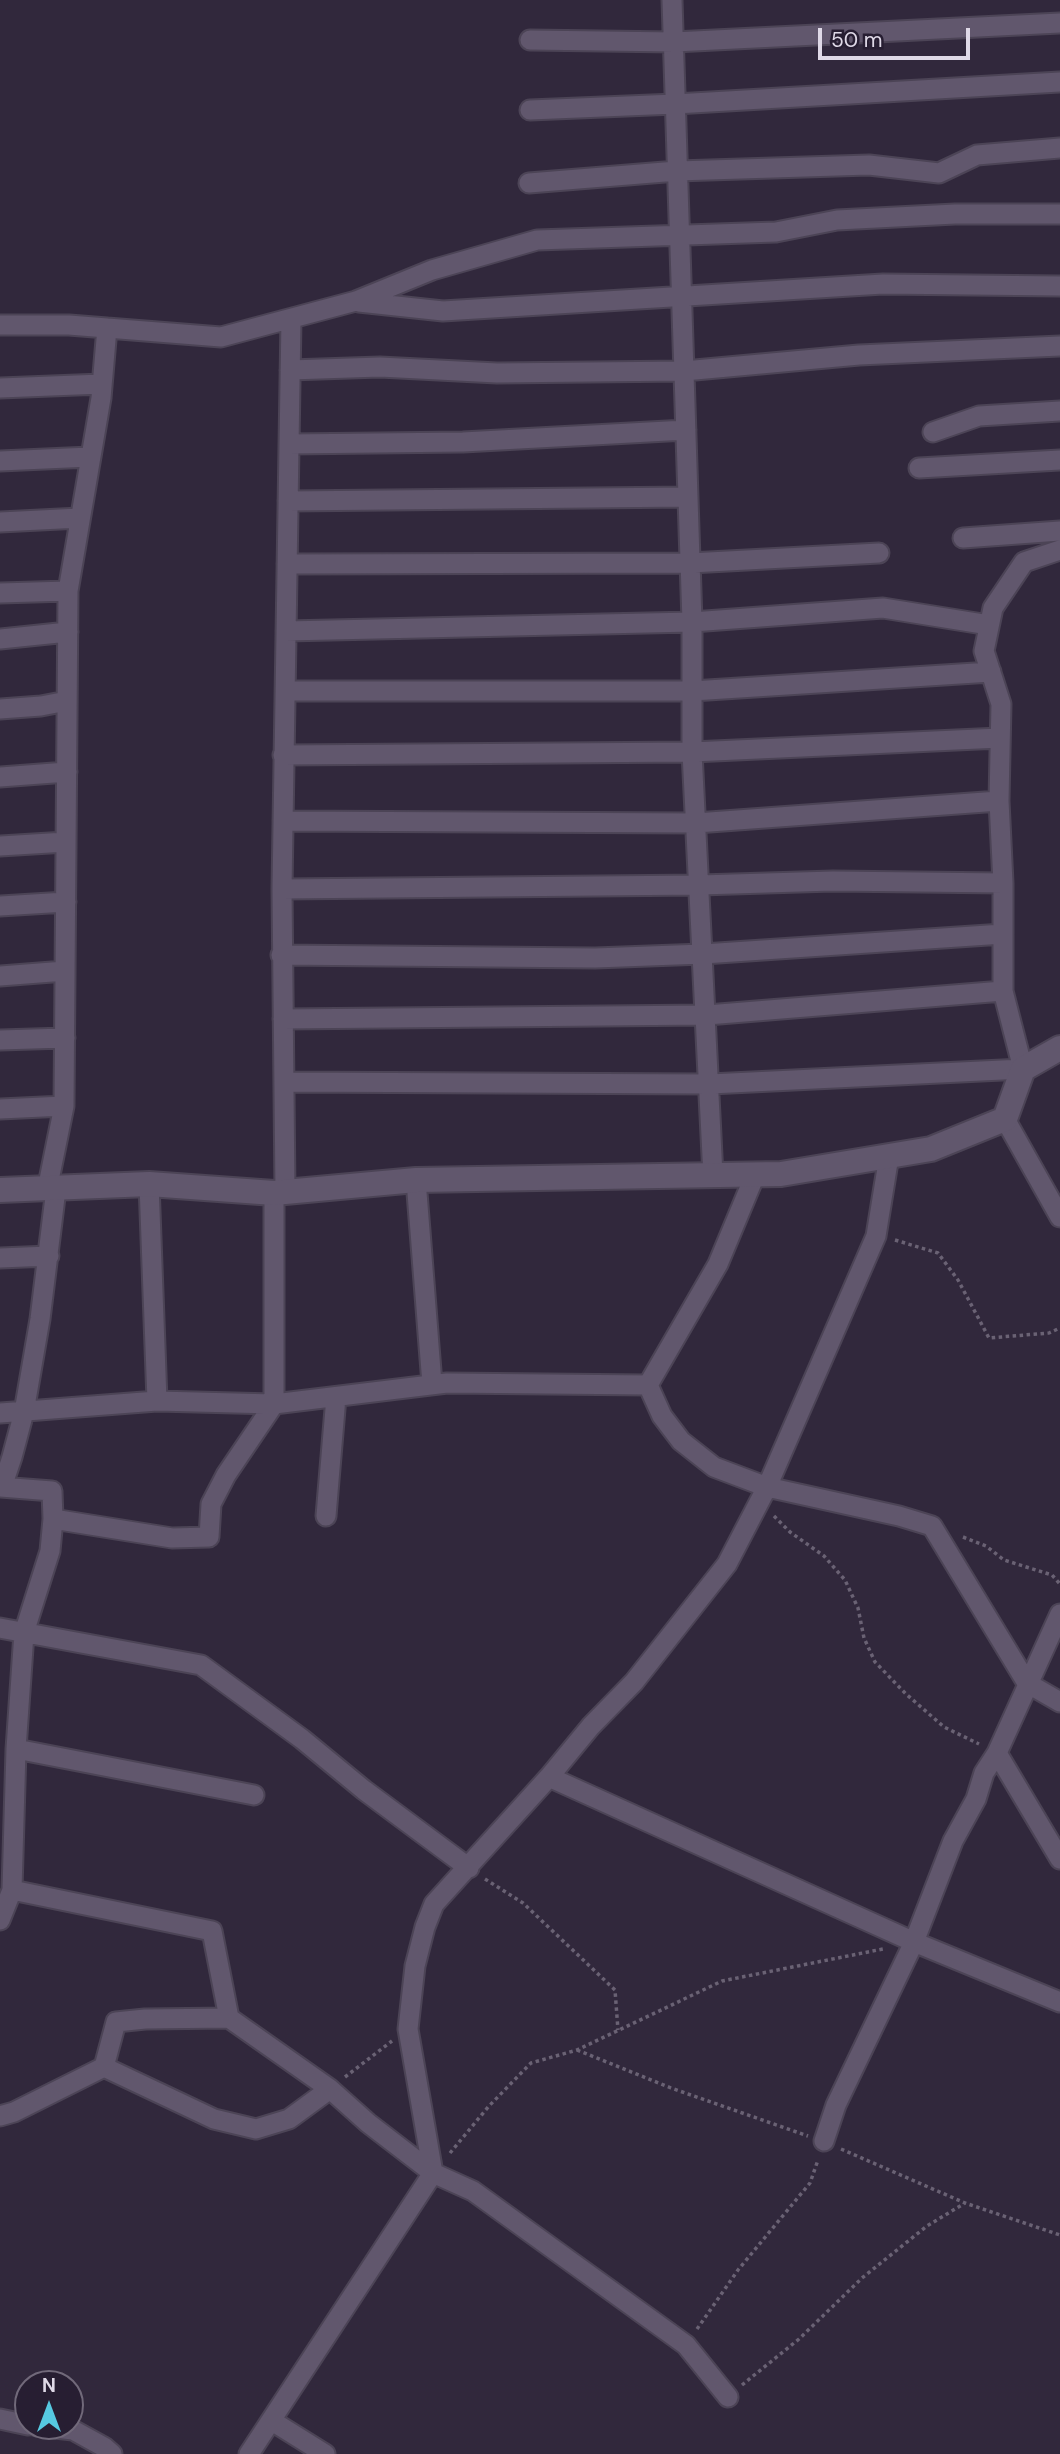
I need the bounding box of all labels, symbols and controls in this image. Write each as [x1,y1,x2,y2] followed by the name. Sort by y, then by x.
[822,14,974,58] scale bar
[831,26,882,54] text: 50 m
[14,2370,84,2440] north arrow
[42,2373,56,2398] text: N

